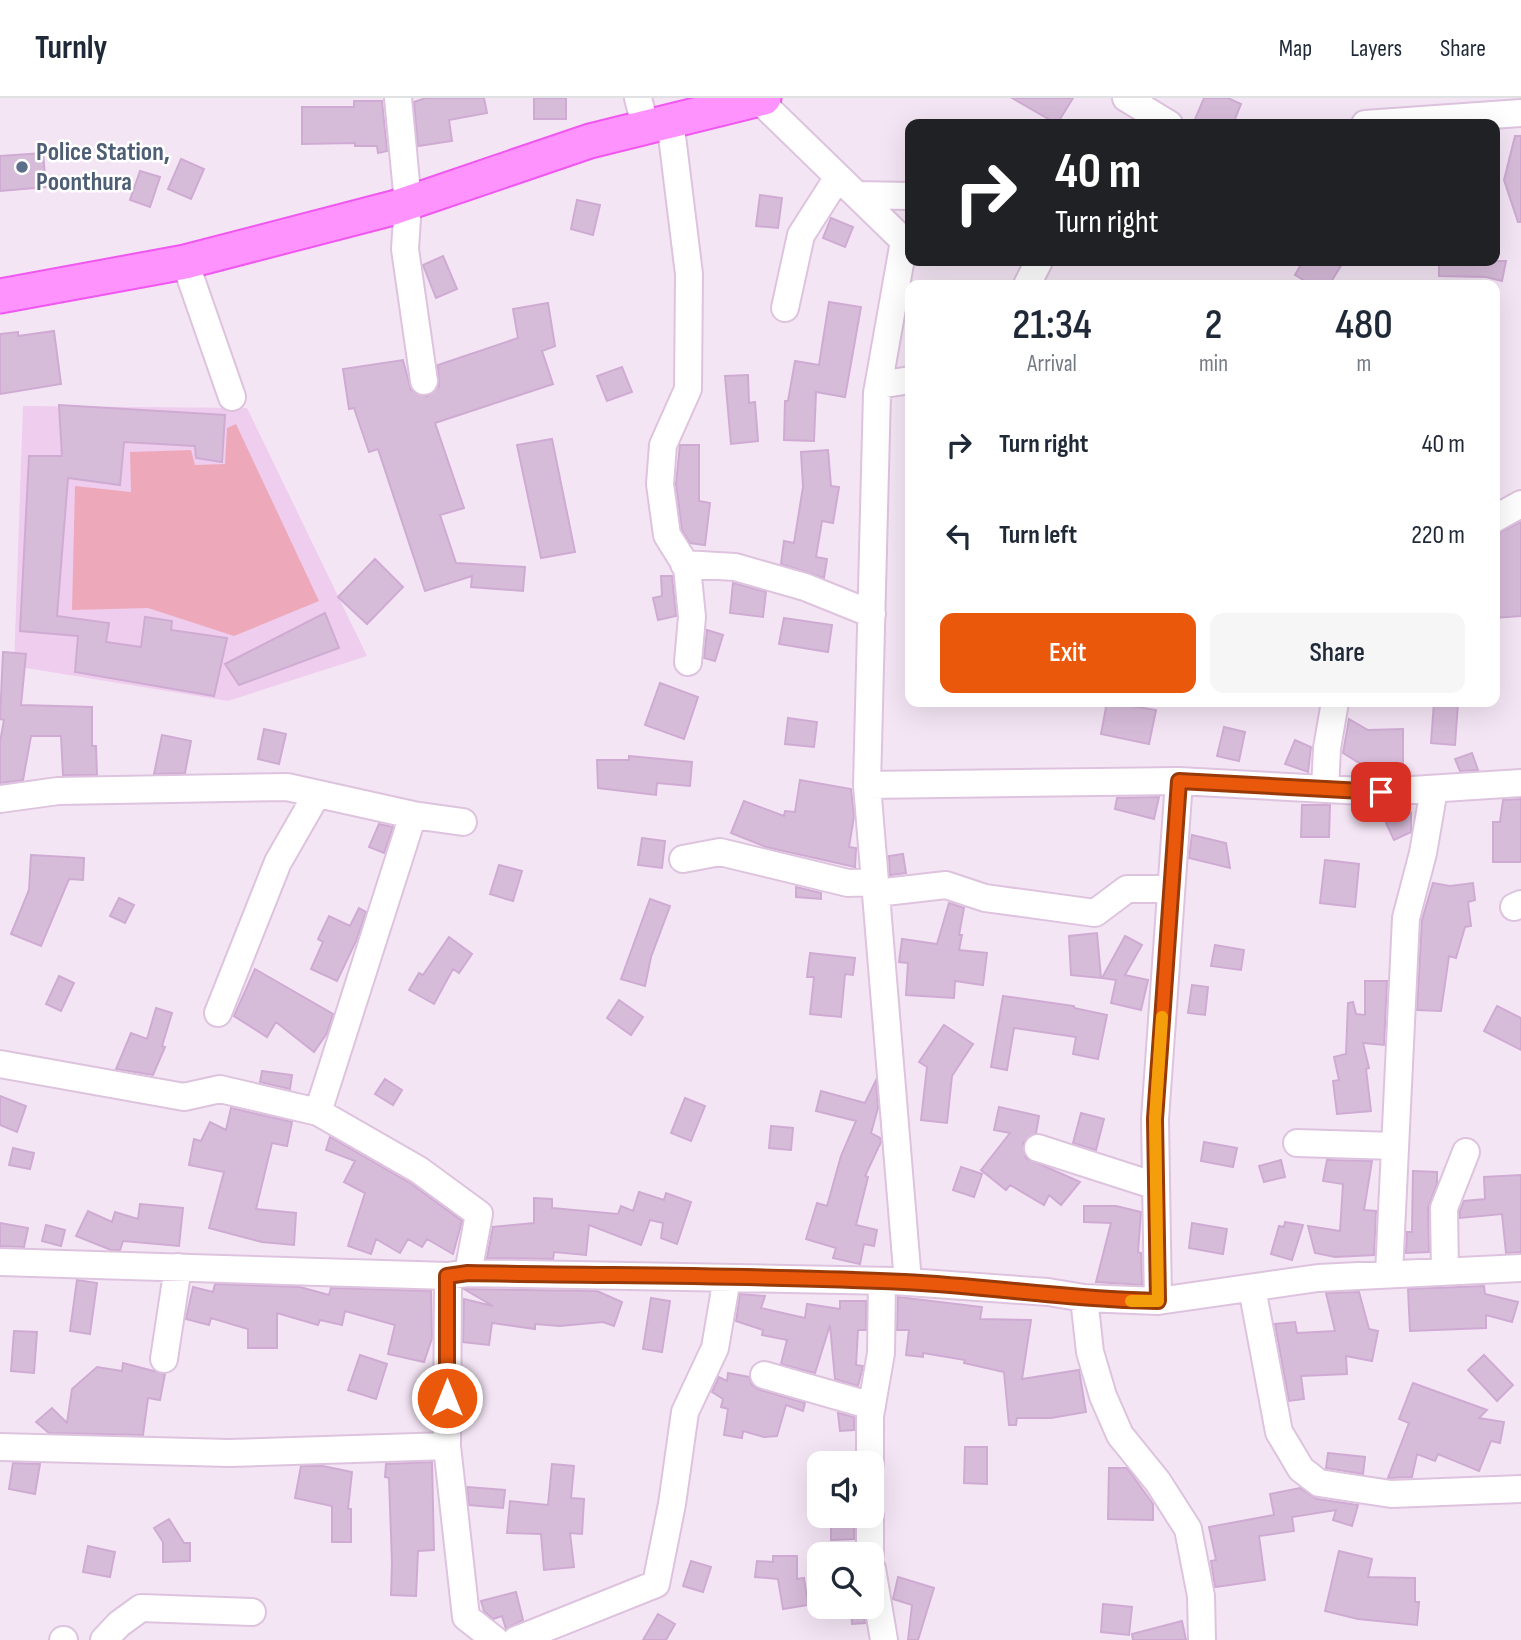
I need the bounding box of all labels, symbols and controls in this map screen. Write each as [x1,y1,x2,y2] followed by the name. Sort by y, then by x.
[35,28,107,68] text: Turnly
[1279,34,1312,63] text: Map
[1350,34,1402,63] text: Layers
[1440,34,1486,63] text: Share
[36,137,170,198] place label: Police Station, Poonthura
[1055,143,1141,202] text: 40 m
[940,147,1031,238] icon: right
[14,159,30,175] marker: Police Station, Poonthura
[1055,203,1159,242] text: Turn right
[1012,300,1092,351] text: 21:34
[1205,300,1223,351] text: 2
[1335,300,1393,351] text: 480
[1027,350,1077,378] text: Arrival
[1199,350,1228,378] text: min
[1357,350,1371,378] text: m
[940,426,978,464] icon: right
[999,429,1088,460] text: Turn right
[1422,429,1465,460] text: 40 m
[940,517,978,555] icon: left
[999,520,1077,551] text: Turn left
[1411,520,1465,551] text: 220 m
[940,613,1196,693] button: Exit
[1210,613,1465,693] button: Share
[1351,762,1411,822] pin
[1362,773,1400,811] icon: arrive
[410,1361,484,1435] position arrow
[807,1451,884,1619] map controls
[807,1451,884,1528] button: sound
[807,1542,884,1619] button: search

